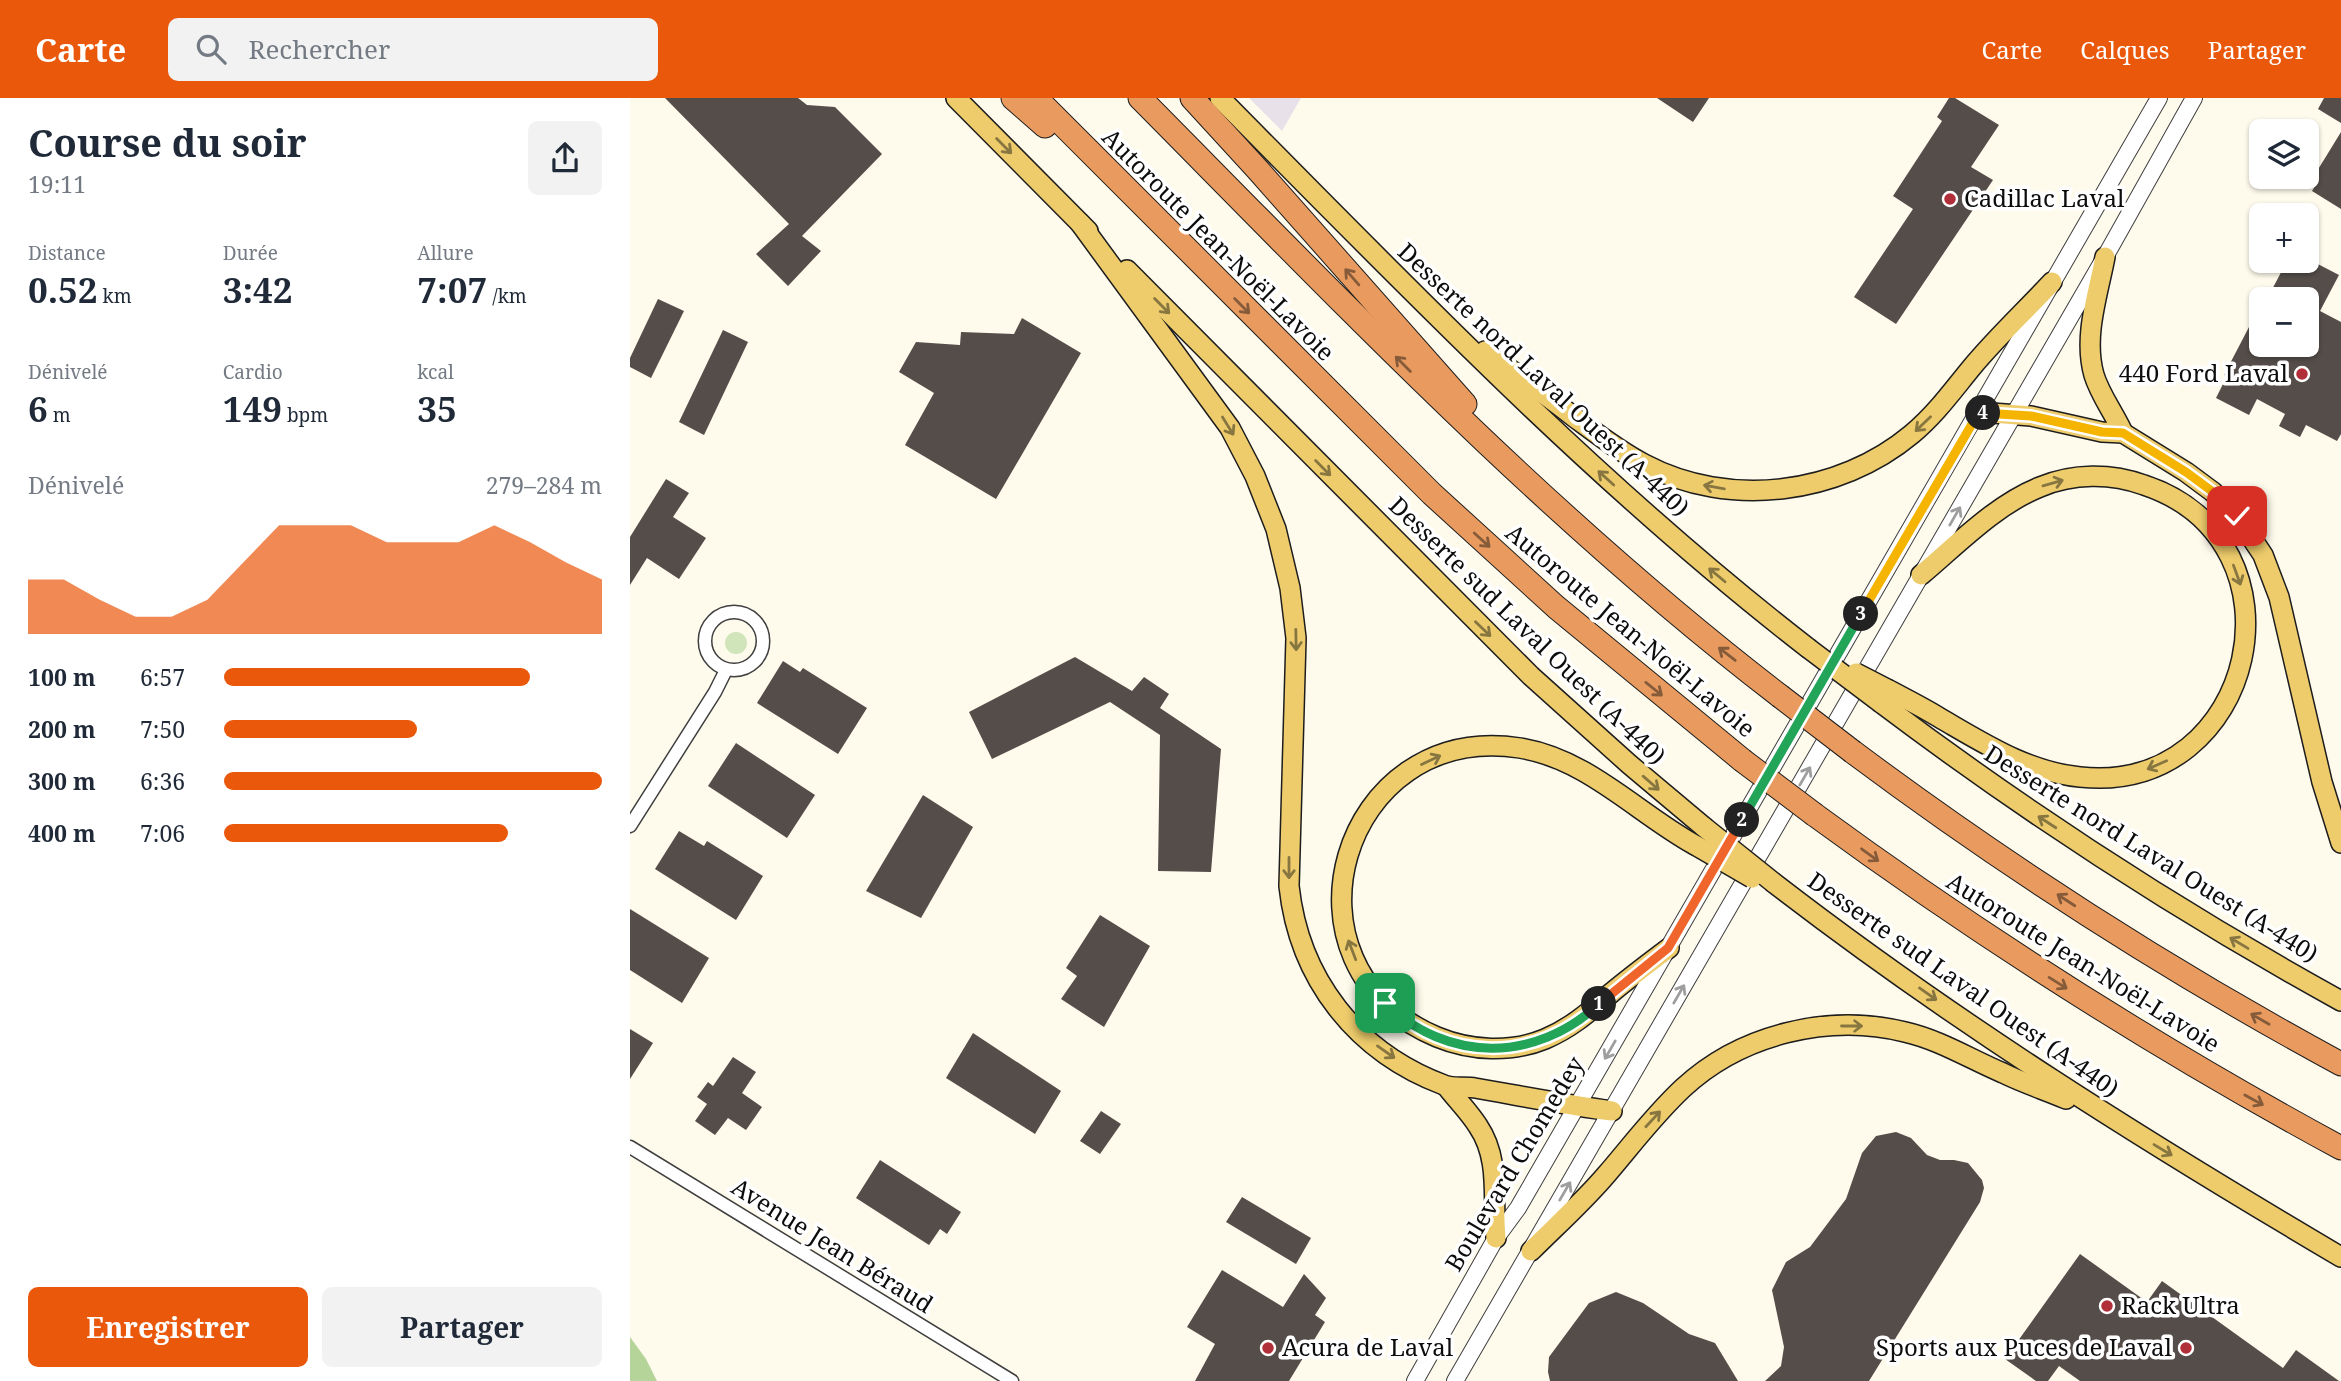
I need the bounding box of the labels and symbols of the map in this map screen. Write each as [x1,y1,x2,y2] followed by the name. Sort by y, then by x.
[1096,120,1343,367] street label: Autoroute Jean-Noël-Lavoie
[995,138,1012,155] one-way arrow
[1964,181,2125,214] place label: Cadillac Laval
[1942,191,1958,207] marker: Cadillac Laval
[1391,235,1697,523] street label: Desserte nord Laval Ouest (A-440)
[1344,268,1360,286] one-way arrow
[1154,297,1171,314] one-way arrow
[1234,298,1251,315] one-way arrow
[1395,355,1412,372] one-way arrow
[2119,356,2289,389] place label: 440 Ford Laval
[2294,366,2310,382] marker: 440 Ford Laval
[1966,396,2000,430] pin: 4
[1915,415,1932,432] one-way arrow
[1221,416,1236,435] one-way arrow
[1314,459,1331,476] one-way arrow
[1598,470,1615,487] one-way arrow
[2041,476,2063,489] one-way arrow
[1703,480,1726,493] one-way arrow
[2207,486,2267,546] pin
[1382,489,1674,771] street label: Desserte sud Laval Ouest (A-440)
[1948,506,1962,526] one-way arrow
[1499,516,1763,744] street label: Autoroute Jean-Noël-Lavoie
[1473,532,1491,548] one-way arrow
[2231,564,2244,586] one-way arrow
[1708,567,1726,583] one-way arrow
[1844,596,1878,632] pin: 3
[1475,620,1492,637] one-way arrow
[1289,629,1302,652] one-way arrow
[1718,646,1736,662] one-way arrow
[1644,681,1662,697] one-way arrow
[1979,736,2325,969] street label: Desserte nord Laval Ouest (A-440)
[1420,753,1441,766] one-way arrow
[2147,759,2168,772] one-way arrow
[1799,766,1812,787] one-way arrow
[1641,775,1659,791] one-way arrow
[1724,802,1760,838] pin: 2
[2038,814,2057,829] one-way arrow
[1860,848,1879,863] one-way arrow
[1282,856,1296,879] one-way arrow
[1802,863,2126,1104] street label: Desserte sud Laval Ouest (A-440)
[1941,864,2227,1060] street label: Autoroute Jean-Noël-Lavoie
[2057,892,2077,906] one-way arrow
[2230,935,2250,949] one-way arrow
[1344,940,1357,961] one-way arrow
[1355,973,1415,1033] pin
[2048,976,2068,990] one-way arrow
[1672,985,1686,1005] one-way arrow
[1581,986,1616,1021] pin: 1
[1918,987,1937,1002] one-way arrow
[2250,1012,2270,1026] one-way arrow
[1840,1019,1863,1033] one-way arrow
[1603,1039,1617,1059] one-way arrow
[1376,1045,1395,1059] one-way arrow
[1436,1049,1591,1277] street label: Boulevard Chomedey
[2243,1093,2263,1107] one-way arrow
[1644,1111,1661,1128] one-way arrow
[2153,1143,2173,1157] one-way arrow
[726,1169,940,1320] street label: Avenue Jean Béraud
[1558,1182,1572,1202] one-way arrow
[2121,1288,2240,1321] place label: Rack Ultra
[2099,1298,2115,1314] marker: Rack Ultra
[1282,1330,1454,1363] place label: Acura de Laval
[1876,1330,2173,1363] place label: Sports aux Puces de Laval
[1260,1340,1276,1356] marker: Acura de Laval
[2178,1340,2194,1356] marker: Sports aux Puces de Laval

